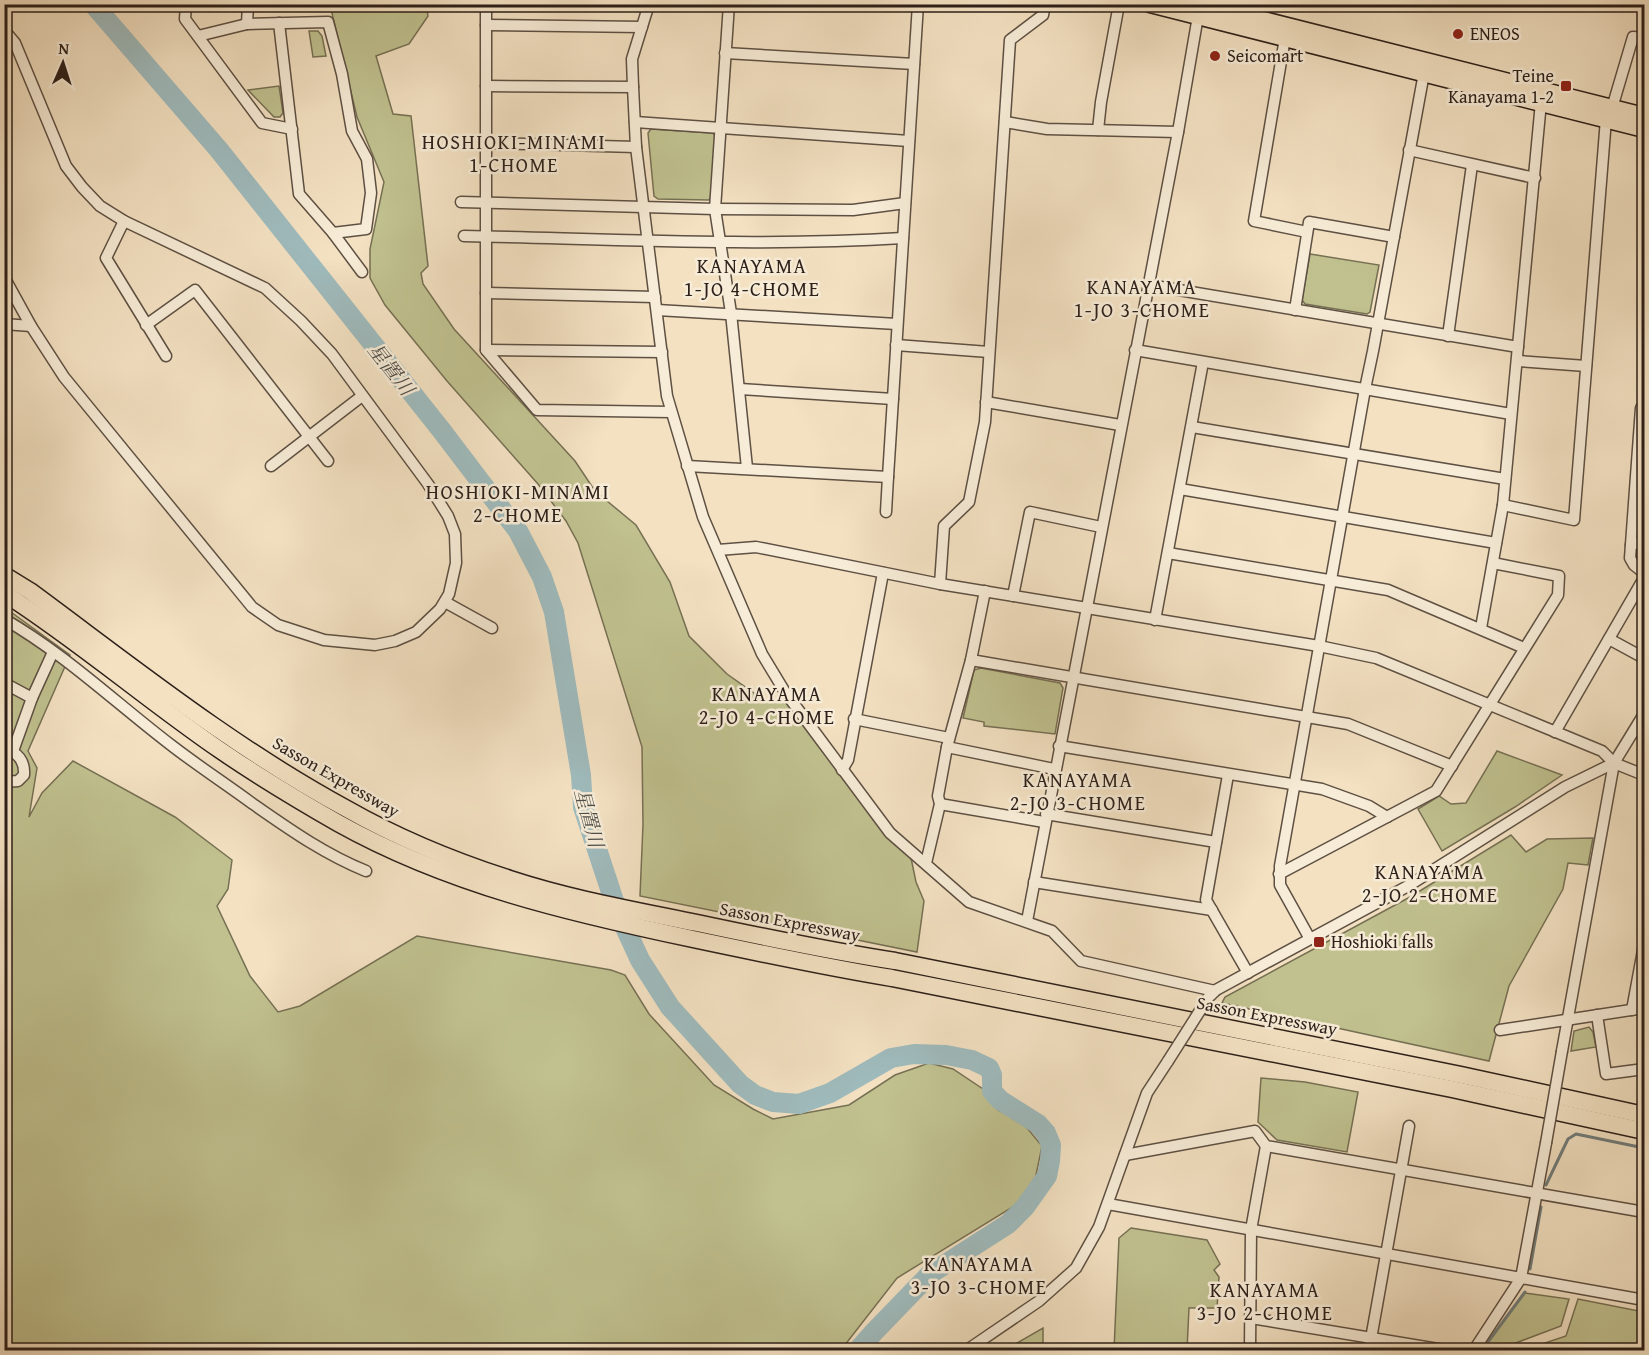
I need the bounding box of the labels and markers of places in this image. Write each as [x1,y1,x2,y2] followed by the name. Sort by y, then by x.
[1470,20,1520,47] place label: ENEOS
[1451,27,1465,41] marker: ENEOS
[1227,42,1304,69] place label: Seicomart
[1208,49,1222,63] marker: Seicomart
[1448,62,1554,110] place label: Teine Kanayama 1-2
[1559,79,1573,93] marker: Teine Kanayama 1-2
[1331,928,1433,955] place label: Hoshioki falls
[1312,935,1326,949] marker: Hoshioki falls

